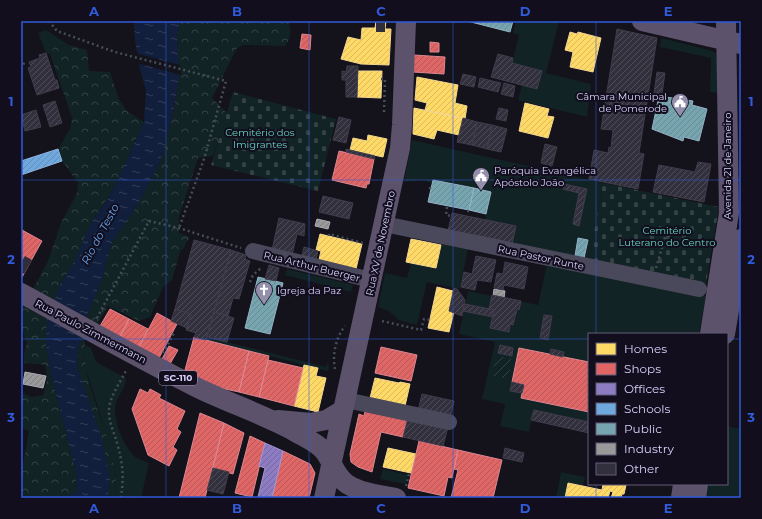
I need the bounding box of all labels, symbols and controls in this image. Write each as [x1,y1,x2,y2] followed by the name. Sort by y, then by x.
[88,3,100,19] text: A
[232,3,242,19] text: B
[376,3,386,19] text: C
[520,3,531,19] text: D
[664,3,673,19] text: E
[576,90,667,115] place label: Câmara Municipal de Pomerode
[670,92,690,117] public building icon: Câmara Municipal de Pomerode
[8,93,14,109] text: 1
[748,93,754,109] text: 1
[721,113,734,219] street label: Avenida 21 de Janeiro
[225,126,295,151] park label: Cemitério dos Imigrantes
[494,164,596,189] place label: Paróquia Evangélica Apóstolo João
[471,166,491,191] public building icon: Paróquia Evangélica Apóstolo João
[363,189,398,297] street label: Rua XV de Novembro
[78,201,122,267] water label: Rio do Testo
[618,224,716,249] park label: Cemitério Luterano do Centro
[497,242,585,273] street label: Rua Pastor Runte
[262,248,362,285] street label: Rua Arthur Buerger
[7,251,15,267] text: 2
[747,251,755,267] text: 2
[254,280,274,305] church icon: Igreja da Paz
[277,284,341,297] place label: Igreja da Paz
[33,297,149,366] street label: Rua Paulo Zimmermann
[588,333,728,485] legend
[624,341,667,356] text: Homes
[624,361,661,376] text: Shops
[159,371,197,385] road number: SC-110
[624,381,665,396] text: Offices
[624,401,670,416] text: Schools
[6,409,15,425] text: 3
[746,409,755,425] text: 3
[624,421,662,436] text: Public
[624,441,674,456] text: Industry
[624,461,659,476] text: Other
[88,500,100,516] text: A
[232,500,242,516] text: B
[376,500,386,516] text: C
[520,500,531,516] text: D
[664,500,673,516] text: E

